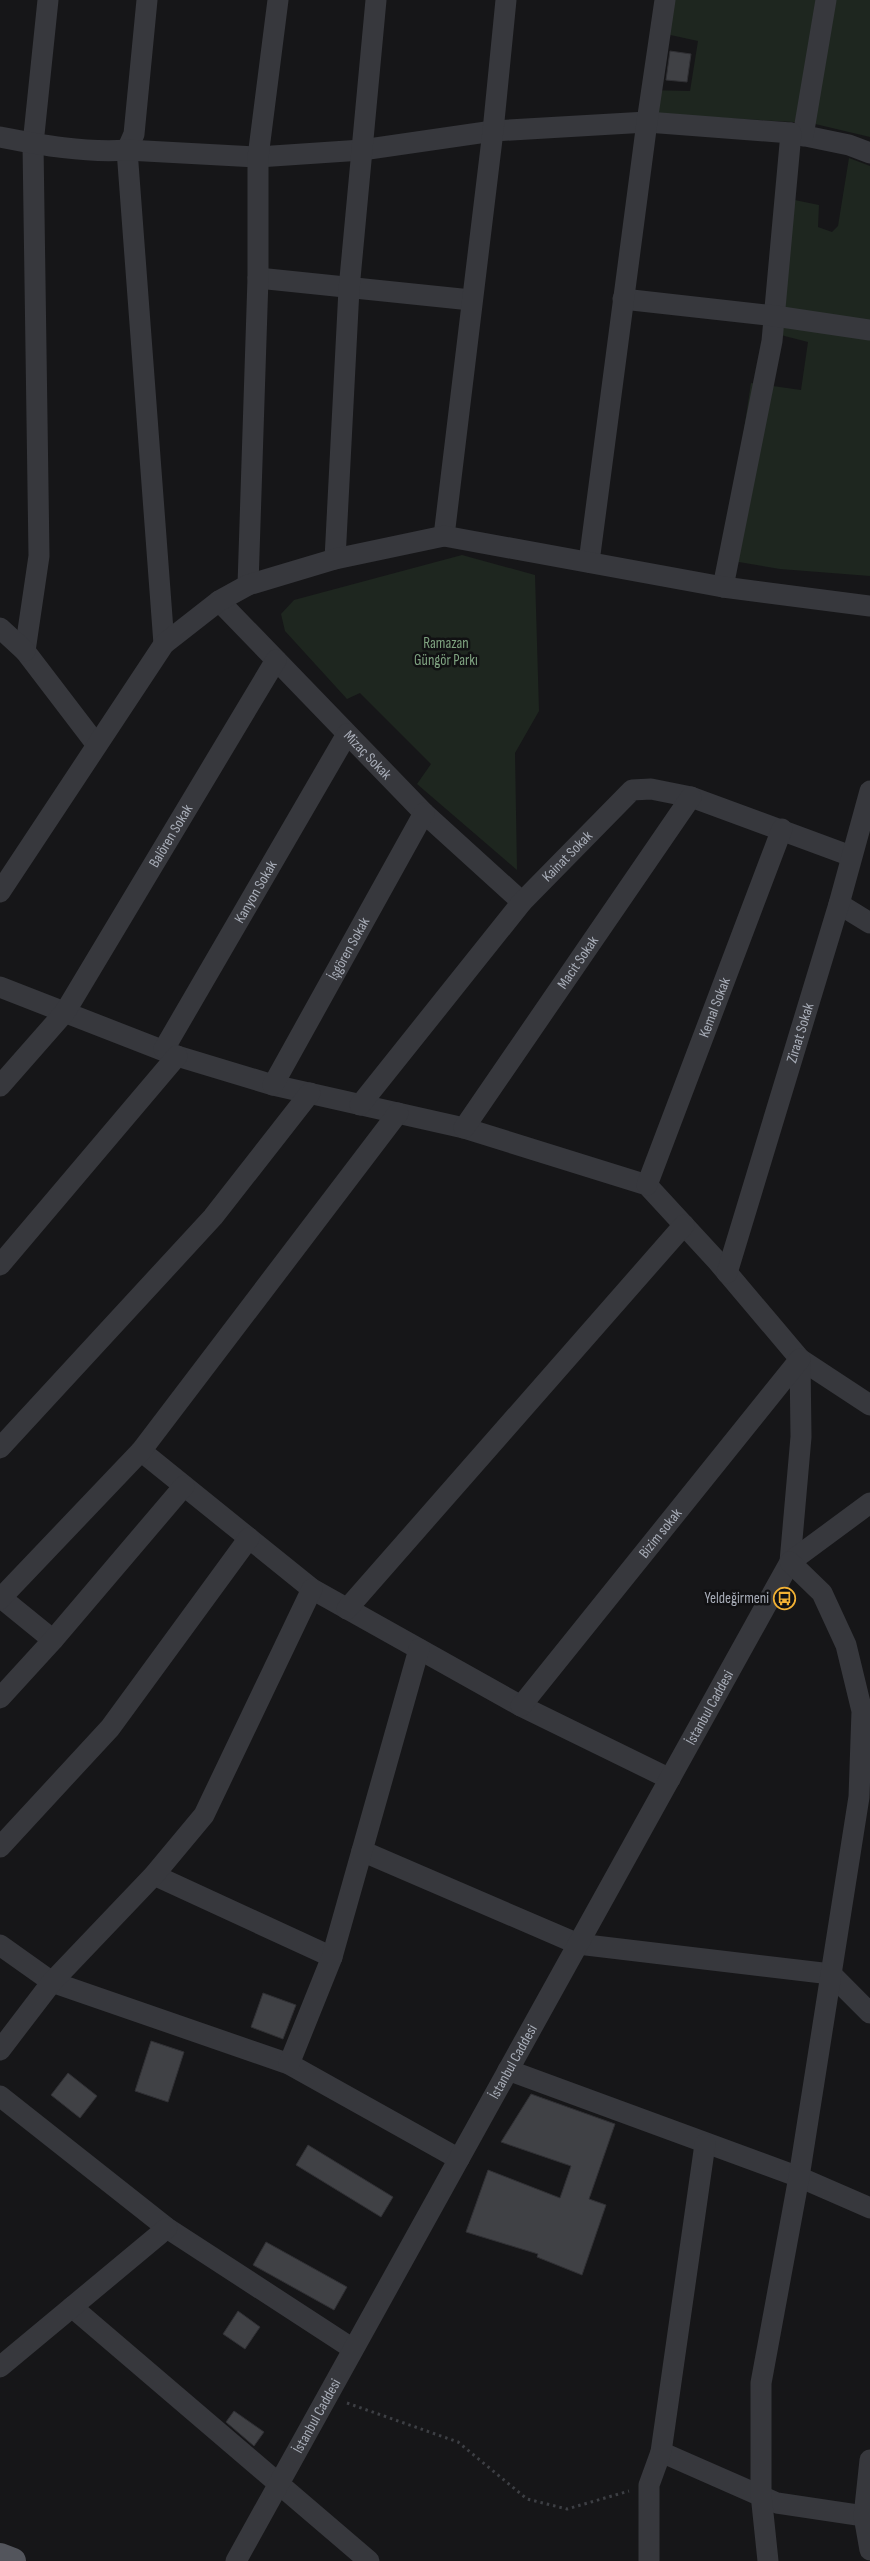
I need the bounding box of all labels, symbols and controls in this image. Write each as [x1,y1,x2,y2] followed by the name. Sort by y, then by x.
[414,634,478,670] park label: Ramazan Güngör Parkı
[340,726,396,784] street label: Mizaç Sokak
[144,800,197,871] street label: Balören Sokak
[538,826,597,886] street label: Kainat Sokak
[230,857,281,926] street label: Kanyon Sokak
[324,913,374,984] street label: İşgören Sokak
[553,932,603,993] street label: Macit Sokak
[694,974,735,1040] street label: Kemal Sokak
[782,1000,818,1065] street label: Ziraat Sokak
[634,1504,686,1562] street label: Bizim sokak
[773,1586,797,1610] bus stop icon: Yeldeğirmeni
[704,1589,769,1608] place label: Yeldeğirmeni
[681,1667,738,1748] street label: İstanbul Caddesi
[485,2021,541,2102] street label: İstanbul Caddesi
[288,2375,345,2456] street label: İstanbul Caddesi

